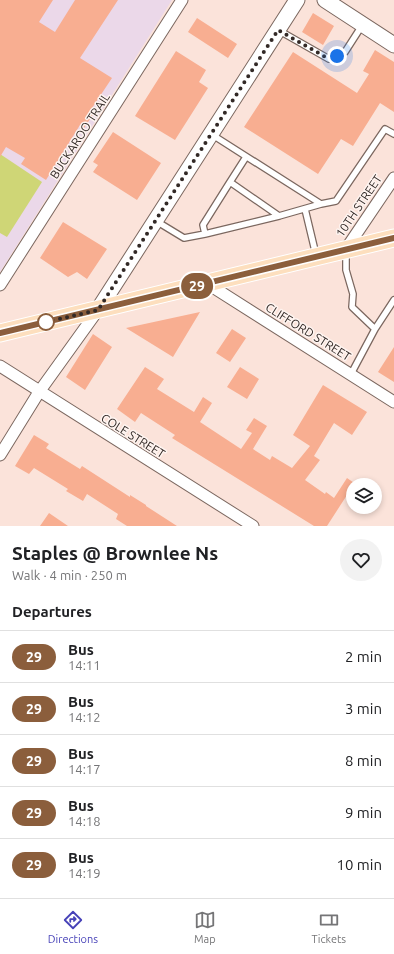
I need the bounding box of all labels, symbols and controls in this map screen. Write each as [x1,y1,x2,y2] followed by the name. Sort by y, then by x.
[327,46,347,66] your location
[47,91,112,181] street label: BUCKAROO TRAIL
[333,172,384,239] street label: 10TH STREET
[179,273,215,299] line badge: 29
[189,278,205,294] text: 29
[263,300,353,363] street label: CLIFFORD STREET
[37,313,55,331] unlabelled marker
[99,411,168,461] street label: COLE STREET
[346,478,382,514] map controls
[346,478,382,514] button: layers
[340,539,382,581] button: heart
[12,542,218,564] text: Staples @ Brownlee Ns
[12,568,127,582] text: Walk · 4 min · 250 m
[12,603,92,620] text: Departures
[68,641,94,658] text: Bus
[345,648,382,665] text: 2 min
[26,649,42,665] text: 29
[68,658,101,672] text: 14:11
[68,693,94,710] text: Bus
[345,700,382,717] text: 3 min
[26,701,42,717] text: 29
[68,710,101,724] text: 14:12
[68,745,94,762] text: Bus
[345,752,382,769] text: 8 min
[26,753,42,769] text: 29
[68,762,101,776] text: 14:17
[68,797,94,814] text: Bus
[345,804,382,821] text: 9 min
[26,805,42,821] text: 29
[68,814,101,828] text: 14:18
[68,849,94,866] text: Bus
[336,856,382,873] text: 10 min
[26,857,42,873] text: 29
[68,866,101,880] text: 14:19
[48,909,98,945] tab: Directions
[194,909,216,945] tab: Map
[311,909,346,945] tab: Tickets

